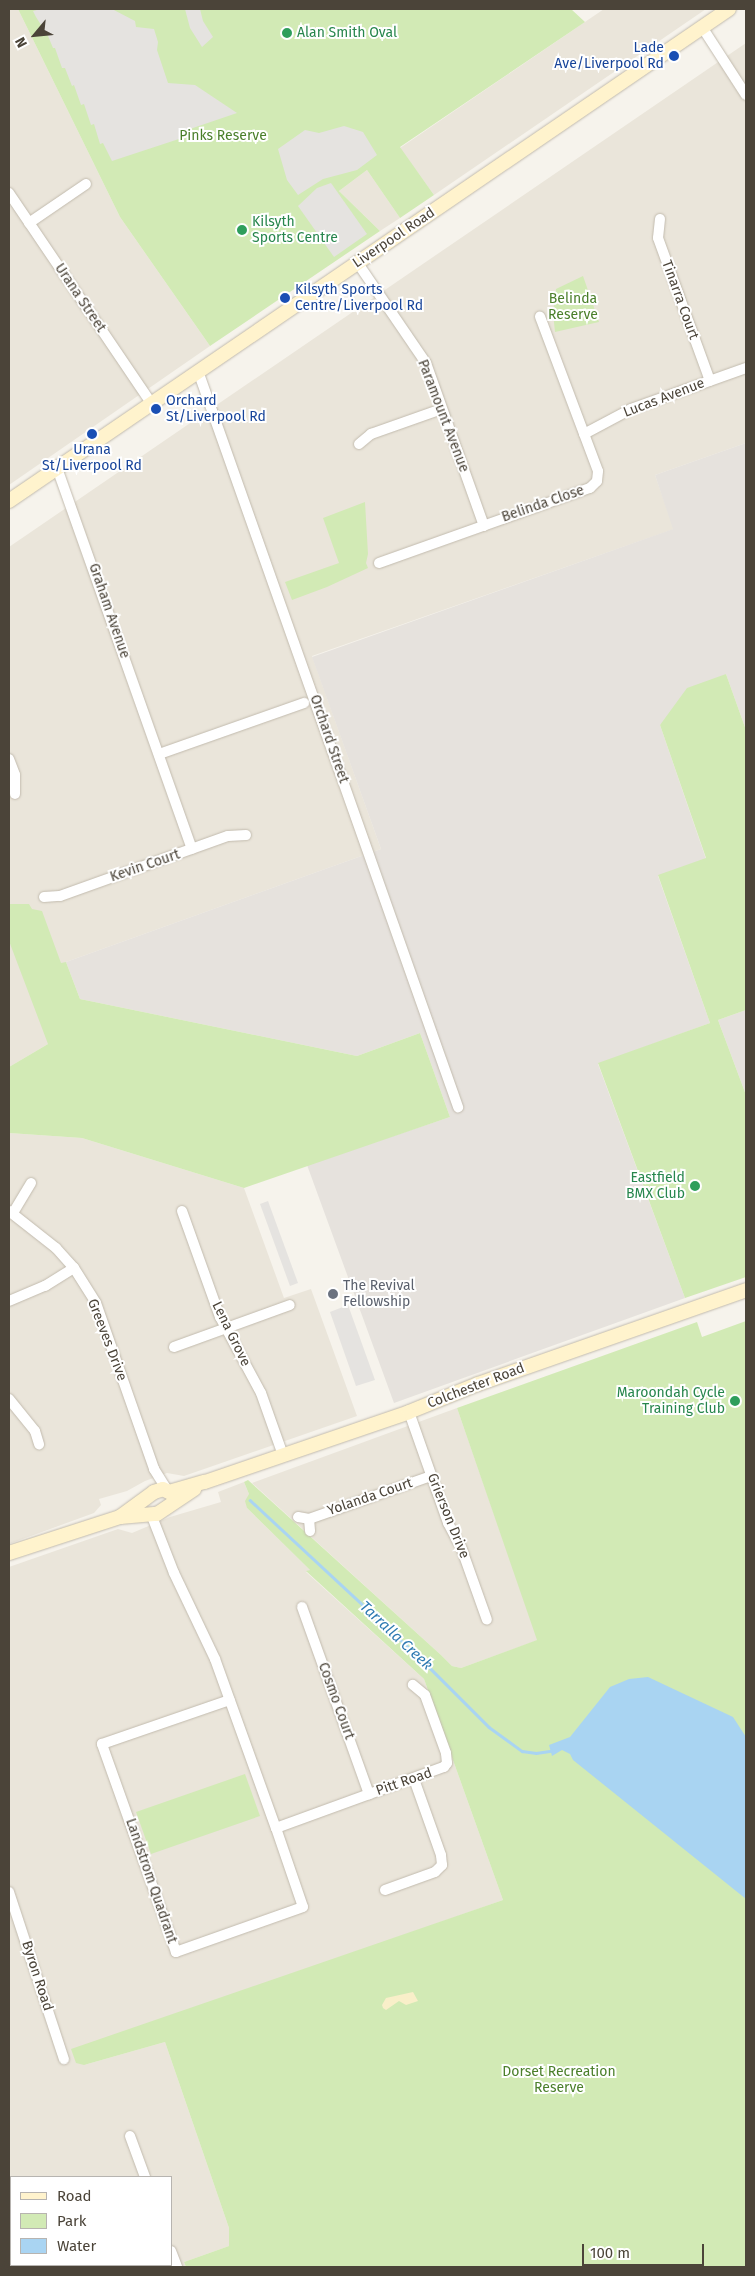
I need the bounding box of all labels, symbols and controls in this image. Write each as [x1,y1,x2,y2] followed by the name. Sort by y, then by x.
[10,10,60,60] north arrow
[297,25,397,41] place label: Alan Smith Oval
[281,27,293,39] marker: Alan Smith Oval
[12,34,31,50] text: N
[554,40,664,72] place label: Lade Ave/Liverpool Rd
[668,50,680,62] marker: Lade Ave/Liverpool Rd
[179,128,267,144] park label: Pinks Reserve
[350,204,438,272] street label: Liverpool Road
[252,214,338,246] place label: Kilsyth Sports Centre
[236,224,248,236] marker: Kilsyth Sports Centre
[658,258,702,342] street label: Tinarra Court
[51,260,109,336] street label: Urana Street
[295,282,423,314] place label: Kilsyth Sports Centre/Liverpool Rd
[548,291,598,324] park label: Belinda Reserve
[279,292,291,304] marker: Kilsyth Sports Centre/Liverpool Rd
[414,357,472,475] street label: Paramount Avenue
[621,375,707,421] street label: Lucas Avenue
[166,393,266,426] place label: Orchard St/Liverpool Rd
[150,403,162,415] marker: Orchard St/Liverpool Rd
[86,428,98,440] marker: Urana St/Liverpool Rd
[42,442,142,474] place label: Urana St/Liverpool Rd
[500,482,586,526] street label: Belinda Close
[85,561,133,661] street label: Graham Avenue
[306,693,352,785] street label: Orchard Street
[108,846,182,886] street label: Kevin Court
[626,1170,685,1202] place label: Eastfield BMX Club
[689,1180,701,1192] marker: Eastfield BMX Club
[343,1278,415,1310] place label: The Revival Fellowship
[327,1288,339,1300] marker: The Revival Fellowship
[84,1297,130,1383] street label: Greeves Drive
[208,1299,254,1369] street label: Lena Grove
[425,1360,527,1412] street label: Colchester Road
[617,1385,725,1418] place label: Maroondah Cycle Training Club
[729,1395,741,1407] marker: Maroondah Cycle Training Club
[423,1471,473,1561] street label: Grierson Drive
[325,1475,415,1519] street label: Yolanda Court
[356,1598,436,1674] water label: Tarralla Creek
[314,1660,358,1742] street label: Cosmo Court
[374,1765,434,1799] street label: Pitt Road
[122,1816,180,1946] street label: Landstrom Quadrant
[18,1939,56,2013] street label: Byron Road
[502,2064,616,2096] park label: Dorset Recreation Reserve
[10,2176,172,2266] legend
[57,2187,92,2205] text: Road
[57,2212,87,2230] text: Park
[585,2234,708,2266] scale bar
[57,2237,96,2255] text: Water
[590,2244,630,2262] text: 100 m

